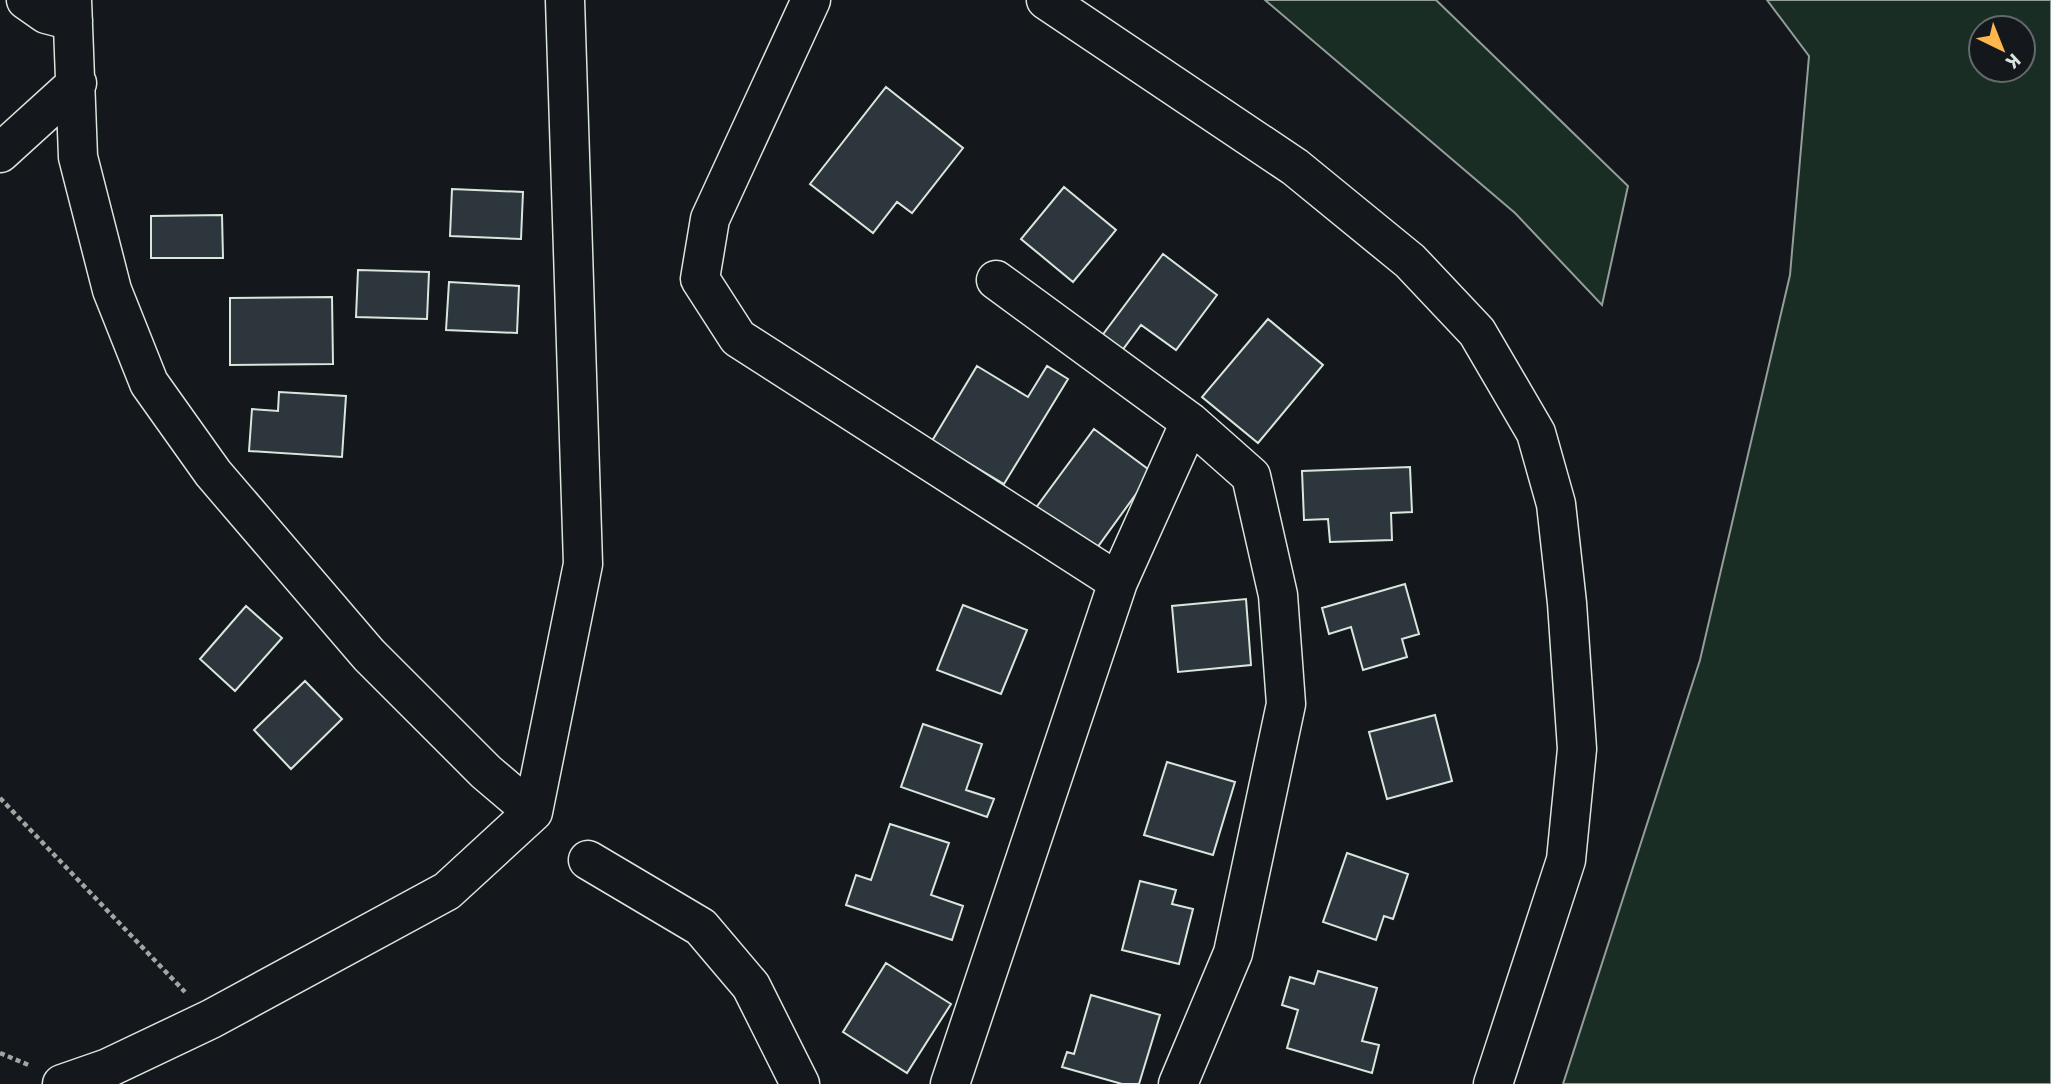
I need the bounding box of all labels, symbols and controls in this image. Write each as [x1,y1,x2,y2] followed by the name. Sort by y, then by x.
[1967,14,2037,84] north arrow
[2000,48,2025,74] text: K

